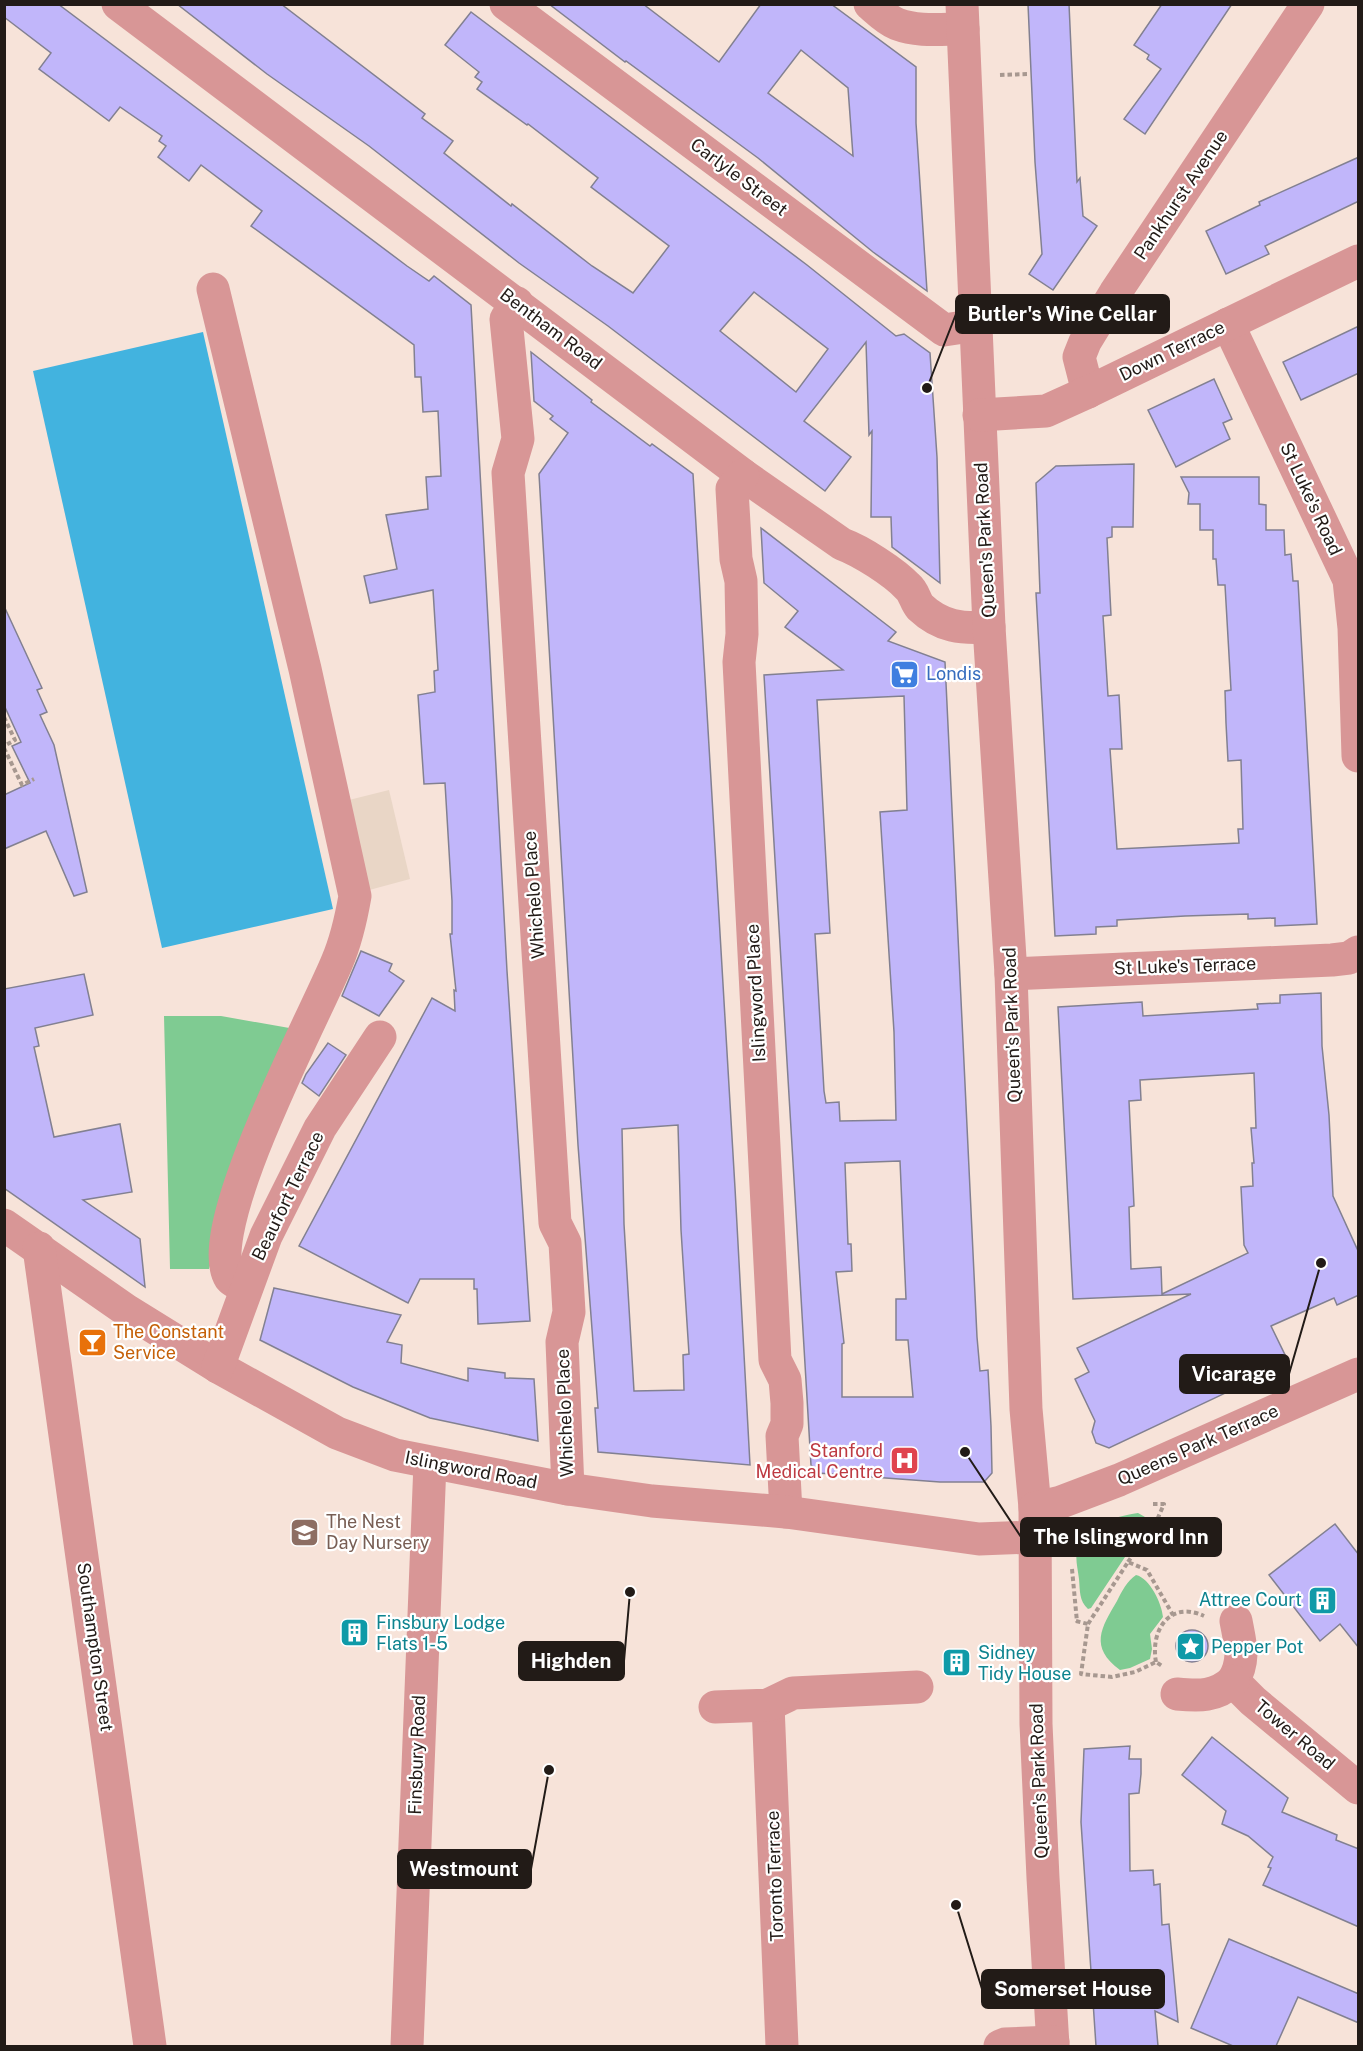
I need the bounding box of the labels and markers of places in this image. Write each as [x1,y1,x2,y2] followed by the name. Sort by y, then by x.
[956,295,1169,333] callout: Butler's Wine Cellar
[889,658,921,690] supermarket icon: Londis
[926,663,981,684] place label: Londis
[113,1321,224,1363] place label: The Constant Service
[76,1326,108,1358] bar icon: The Constant Service
[1180,1355,1289,1393] callout: Vicarage
[756,1440,883,1482] place label: Stanford Medical Centre
[888,1445,920,1477] hospital icon: Stanford Medical Centre
[326,1511,430,1553] place label: The Nest Day Nursery
[289,1516,321,1548] school or university icon: The Nest Day Nursery
[1021,1518,1221,1556] callout: The Islingword Inn
[1307,1584,1339,1616] building icon: Attree Court
[1199,1589,1302,1610] place label: Attree Court
[376,1612,505,1654] place label: Finsbury Lodge Flats 1-5
[339,1617,371,1649] building icon: Finsbury Lodge Flats 1-5
[1174,1631,1206,1663] place icon: Pepper Pot
[1211,1636,1304,1657] place label: Pepper Pot
[519,1642,624,1680] callout: Highden
[978,1642,1071,1684] place label: Sidney Tidy House
[941,1647,973,1679] building icon: Sidney Tidy House
[398,1850,531,1888] callout: Westmount
[982,1970,1164,2008] callout: Somerset House

